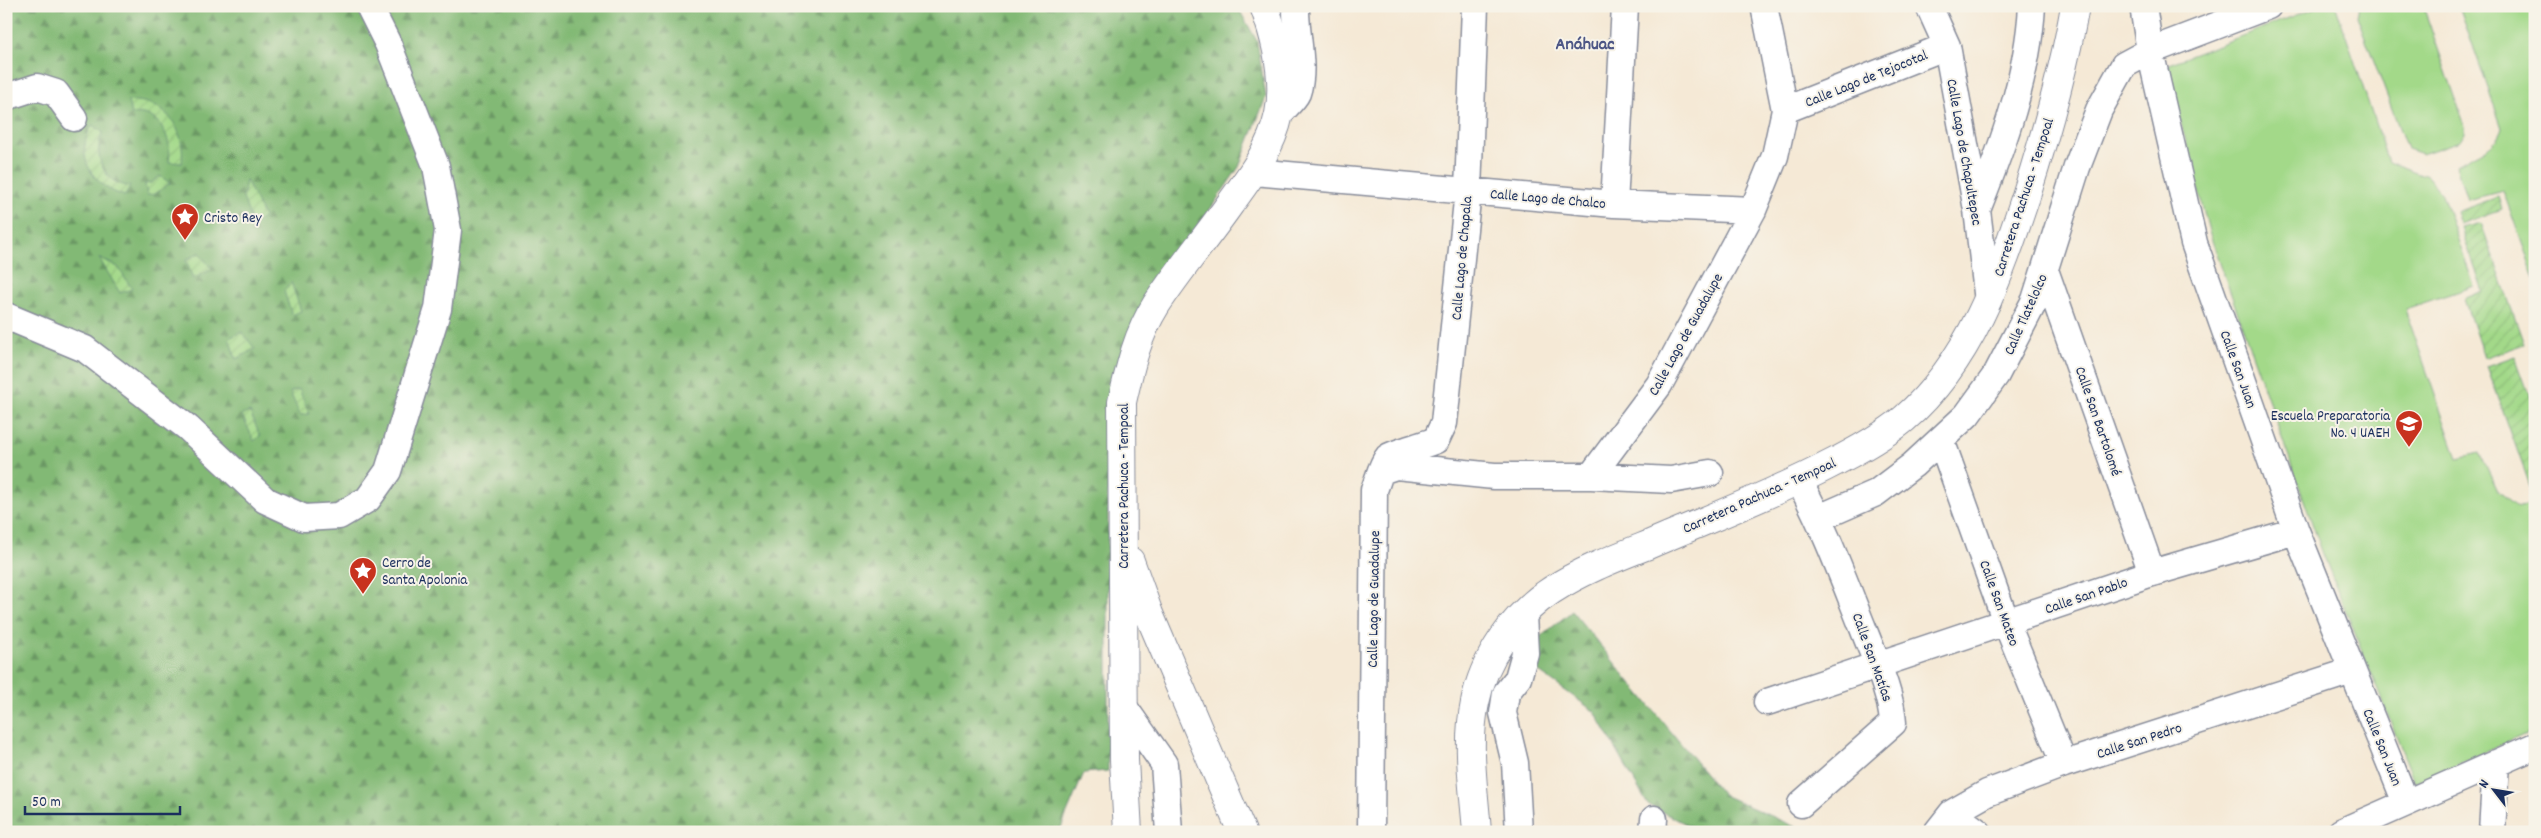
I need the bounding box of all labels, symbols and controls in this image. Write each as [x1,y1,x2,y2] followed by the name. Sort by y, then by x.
[1556,33,1614,58] district label: Anáhuac
[1802,45,1932,115] street label: Calle Lago de Tejocotal
[1939,77,1987,227] street label: Calle Lago de Chapultepec
[1989,115,2061,280] street label: Carretera Pachuca - Tempoal
[1489,184,1607,216] street label: Calle Lago de Chalco
[1447,194,1479,321] street label: Calle Lago de Chapala
[170,202,200,241] place icon: Cristo Rey
[204,208,263,230] place label: Cristo Rey
[1644,269,1730,400] street label: Calle Lago de Guadalupe
[1999,270,2055,359] street label: Calle Tlatelolco
[2213,328,2261,412] street label: Calle San Juan
[2068,364,2126,479] street label: Calle San Bartolomé
[1114,403,1136,569] street label: Carretera Pachuca - Tempoal
[2271,406,2391,445] place label: Escuela Preparatoria No. 4 UAEH
[2394,409,2424,448] school or university icon: Escuela Preparatoria No. 4 UAEH
[1680,453,1840,541] street label: Carretera Pachuca - Tempoal
[1363,530,1387,668] street label: Calle Lago de Guadalupe
[382,553,468,592] place label: Cerro de Santa Apolonia
[348,556,378,595] place icon: Cerro de Santa Apolonia
[1972,558,2024,650] street label: Calle San Mateo
[2042,572,2131,621] street label: Calle San Pablo
[1845,610,1897,705] street label: Calle San Matías
[2356,706,2407,790] street label: Calle San Juan
[2094,718,2185,766] street label: Calle San Pedro
[2468,766,2518,816] north arrow
[2474,776,2495,792] text: N
[25,783,180,815] scale bar
[32,792,61,814] text: 50 m

